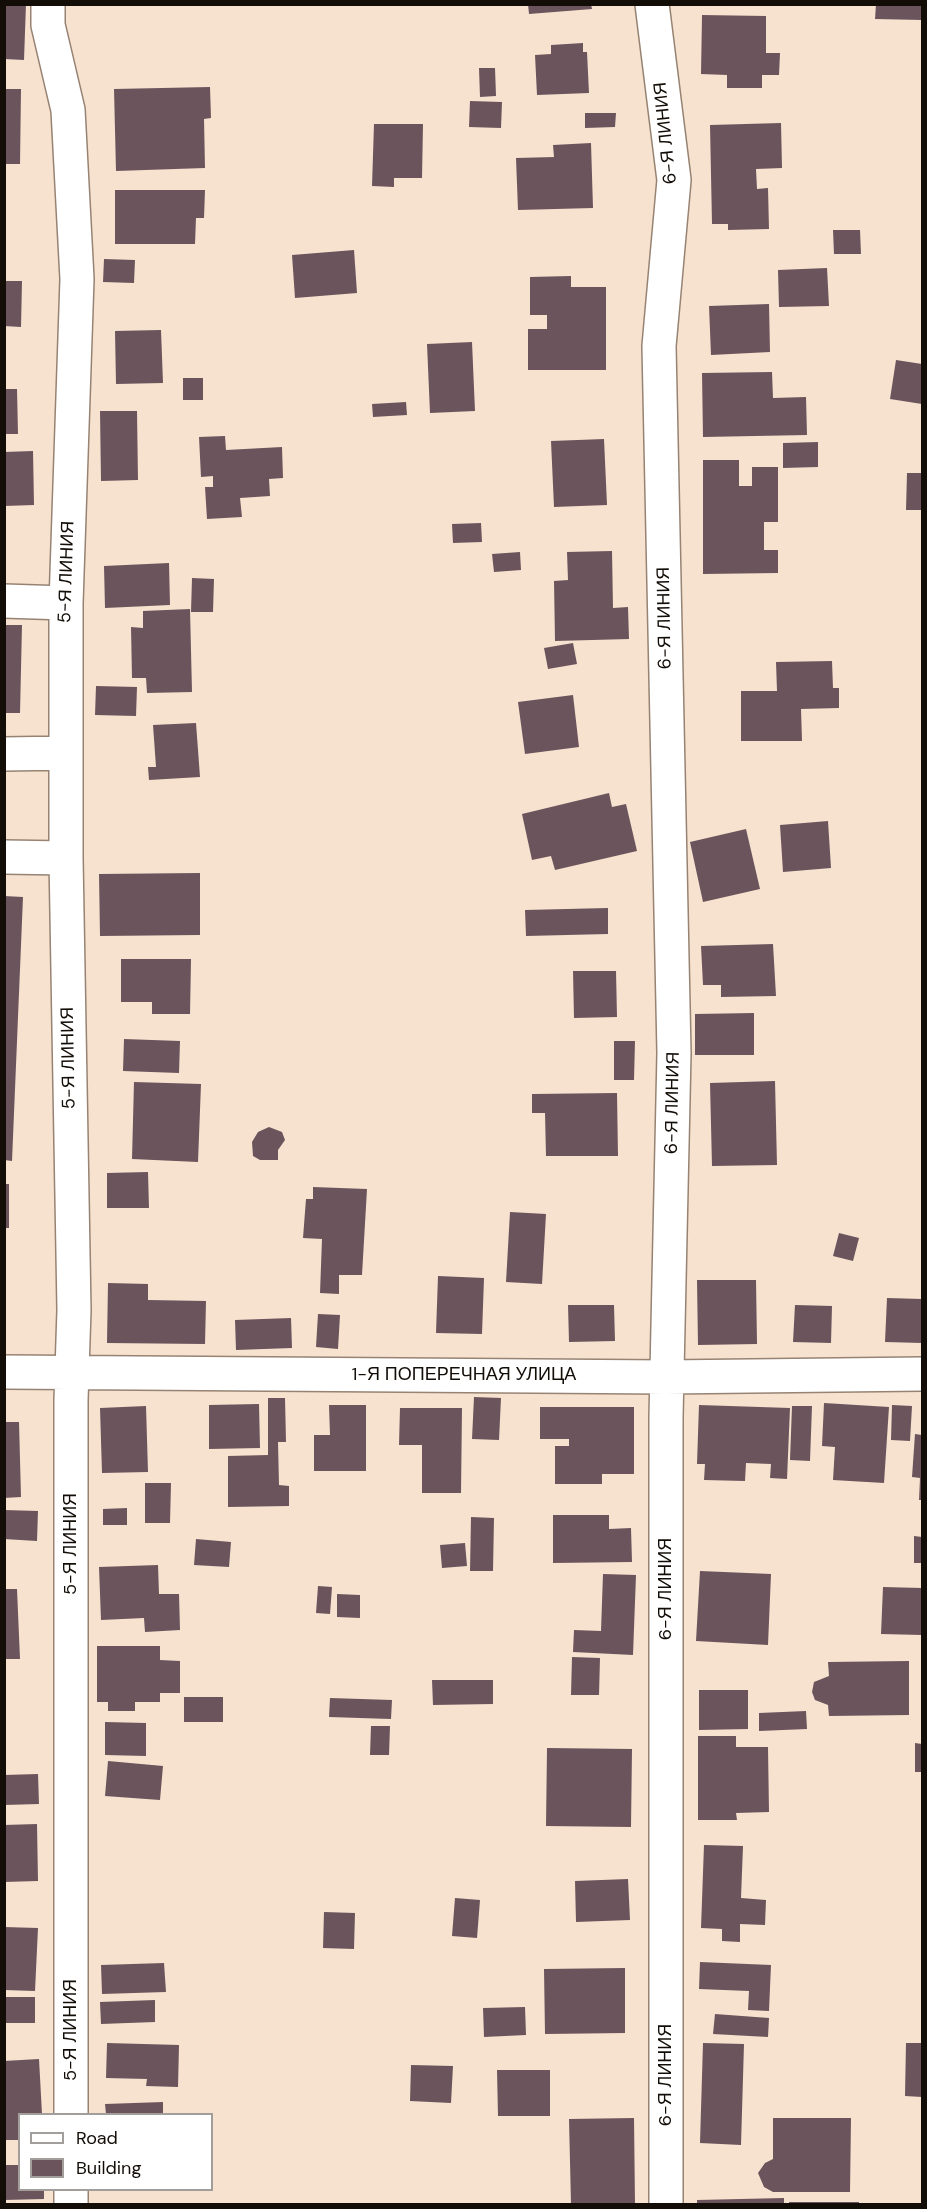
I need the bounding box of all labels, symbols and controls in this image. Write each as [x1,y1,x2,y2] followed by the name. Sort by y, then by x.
[650,81,682,185] street label: 6-Я ЛИНИЯ
[54,521,80,623] street label: 5-Я ЛИНИЯ
[653,567,677,669] street label: 6-Я ЛИНИЯ
[57,1007,81,1109] street label: 5-Я ЛИНИЯ
[661,1052,685,1154] street label: 6-Я ЛИНИЯ
[352,1364,576,1386] street label: 1-Я ПОПЕРЕЧНАЯ УЛИЦА
[60,1493,82,1595] street label: 5-Я ЛИНИЯ
[655,1538,677,1640] street label: 6-Я ЛИНИЯ
[60,1979,82,2081] street label: 5-Я ЛИНИЯ
[655,2024,677,2126] street label: 6-Я ЛИНИЯ
[18,2113,213,2191] legend
[76,2126,118,2150] text: Road
[76,2156,141,2180] text: Building

